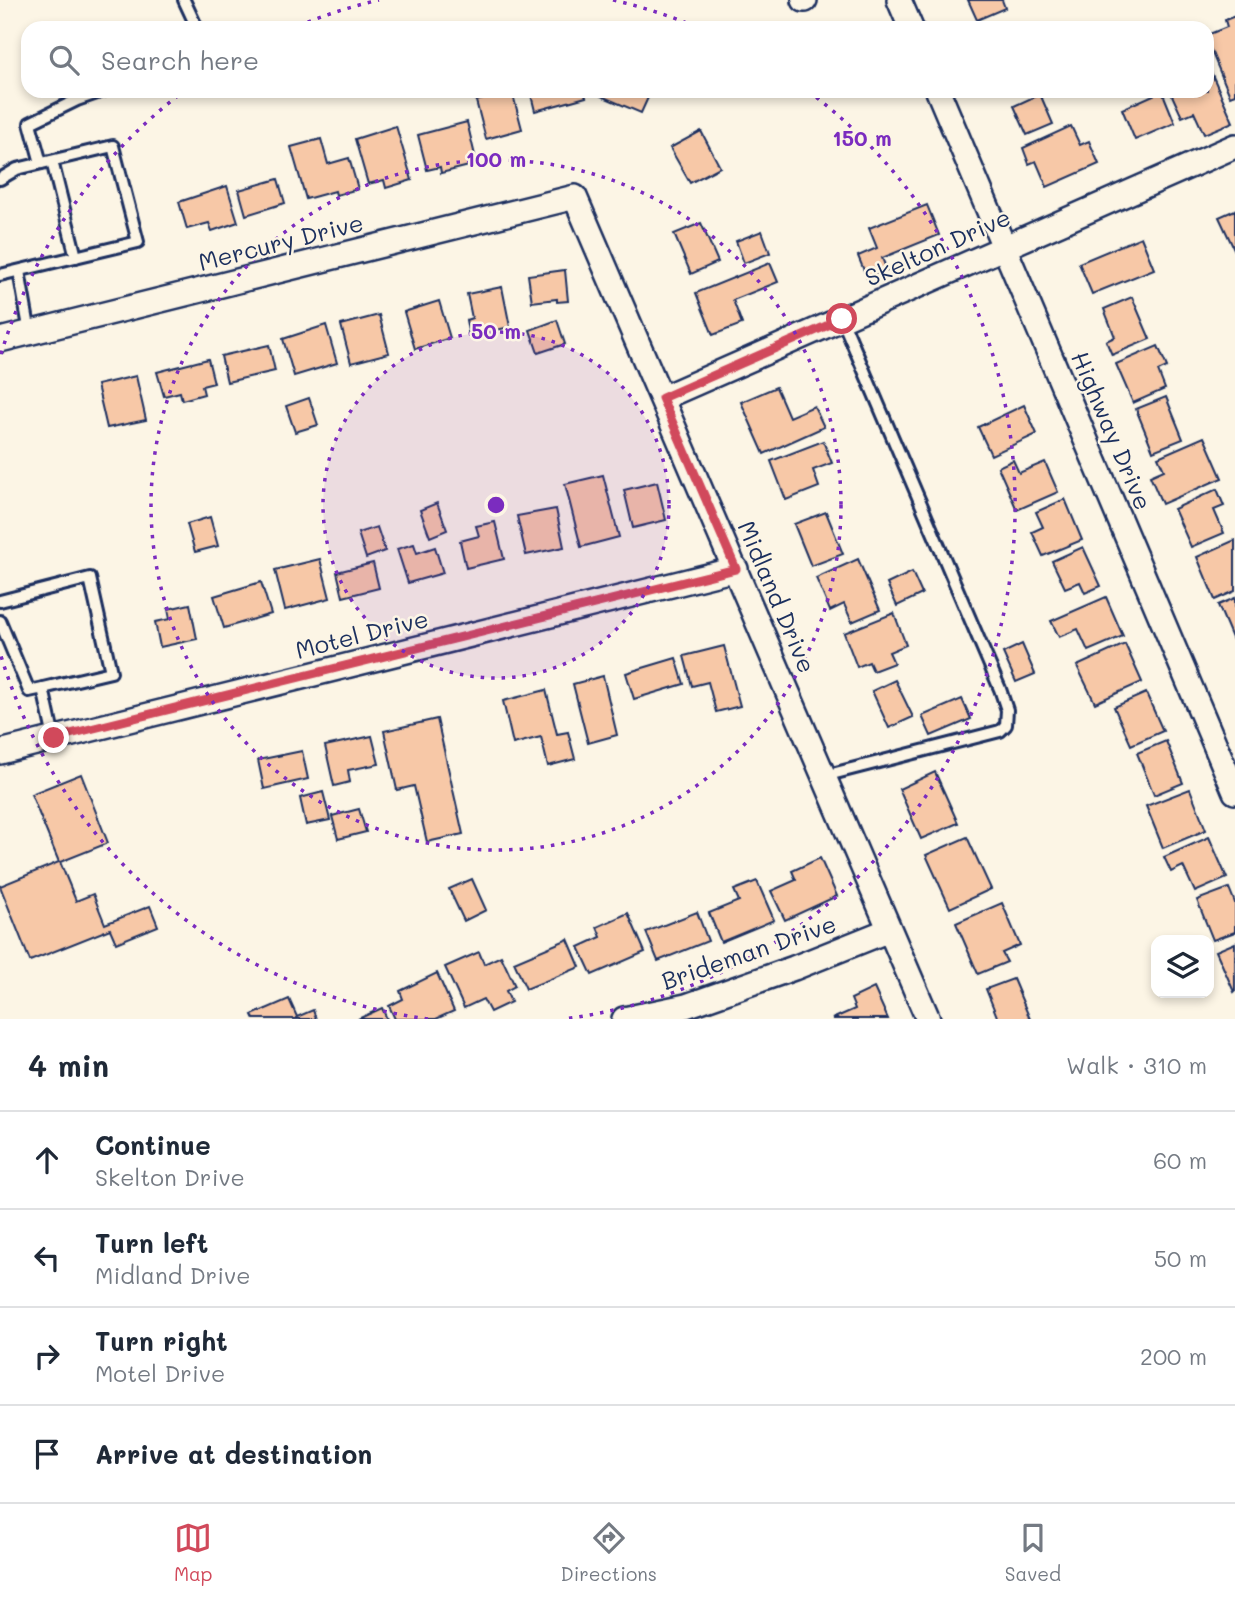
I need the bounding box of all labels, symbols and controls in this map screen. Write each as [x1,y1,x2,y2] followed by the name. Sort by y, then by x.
[21,21,1214,98] search box
[45,41,83,79] icon: search
[101,43,259,77] text: Search here
[832,124,892,151] text: 150 m
[466,145,526,172] text: 100 m
[860,201,1015,293] street label: Skelton Drive
[195,206,366,277] street label: Mercury Drive
[826,303,857,334] route start
[471,317,521,344] text: 50 m
[1065,347,1160,514] street label: Highway Drive
[484,493,508,517] centre of rings
[731,516,823,677] street label: Midland Drive
[292,602,431,665] street label: Motel Drive
[38,722,69,753] route end
[657,907,840,996] street label: Brideman Drive
[1151,935,1214,998] map controls
[1151,935,1214,998] button: layers
[28,1045,109,1085] text: 4 min
[1066,1050,1207,1080] text: Walk · 310 m
[95,1128,211,1162] text: Continue
[28,1141,66,1179] icon: ahead
[1153,1145,1207,1175] text: 60 m
[95,1162,245,1192] text: Skelton Drive
[95,1226,208,1260] text: Turn left
[28,1239,66,1277] icon: left
[1154,1243,1207,1273] text: 50 m
[95,1260,251,1290] text: Midland Drive
[95,1324,228,1358] text: Turn right
[28,1337,66,1375] icon: right
[1140,1341,1207,1371] text: 200 m
[95,1358,225,1388] text: Motel Drive
[28,1435,66,1473] icon: arrive
[95,1437,372,1471] text: Arrive at destination
[174,1519,213,1586] tab: Map
[560,1519,657,1586] tab: Directions
[1005,1519,1061,1586] tab: Saved

